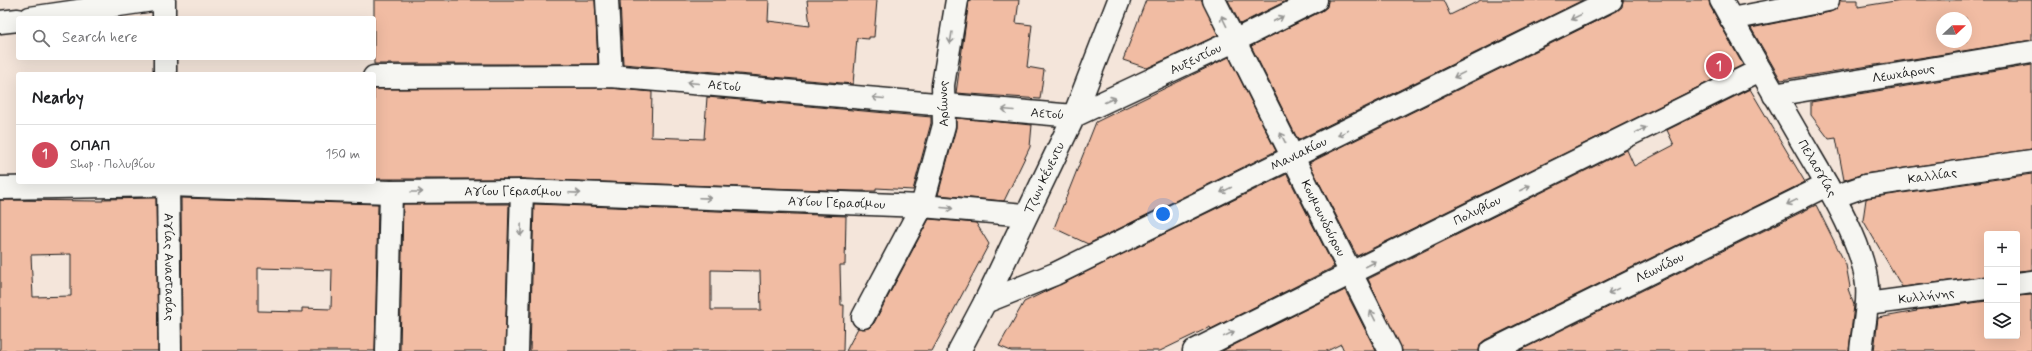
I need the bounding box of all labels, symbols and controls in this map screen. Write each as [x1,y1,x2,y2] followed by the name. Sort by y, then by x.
[1936,12,1972,48] north arrow
[1570,14,1582,21] one-way arrow
[1271,15,1283,22] one-way arrow
[16,16,376,60] search box
[1220,16,1227,28] one-way arrow
[30,27,52,49] icon: search
[62,28,138,48] text: Search here
[947,32,955,45] one-way arrow
[1167,39,1224,78] street label: Αυξεντίου
[1706,51,1732,81] pin: 1
[1871,60,1936,87] street label: Λεωχάρους
[1453,72,1465,79] one-way arrow
[707,76,742,96] street label: Αετού
[687,79,700,86] one-way arrow
[934,79,953,127] street label: Αρίωνος
[32,87,84,109] text: Nearby
[872,95,885,102] one-way arrow
[1104,96,1116,103] one-way arrow
[1030,104,1065,124] street label: Αετού
[1002,106,1015,113] one-way arrow
[1635,125,1647,133] one-way arrow
[1337,130,1349,137] one-way arrow
[1278,132,1286,144] one-way arrow
[1268,133,1330,175] street label: Μανιακίου
[70,136,110,156] text: ΟΠΑΠ
[1794,136,1841,200] street label: Πελασγίας
[1020,139,1069,216] street label: Τζων Κένεντυ
[42,146,48,163] text: 1
[326,146,360,163] text: 150 m
[70,156,155,173] text: Shop · Πολυβίου
[1907,164,1958,188] street label: Καλλίας
[1297,177,1350,259] street label: Κουμουνδούρου
[464,182,562,201] street label: Αγίου Γερασίμου
[1518,183,1530,191] one-way arrow
[1220,187,1232,194] one-way arrow
[410,188,423,196] one-way arrow
[568,190,581,197] one-way arrow
[1450,191,1504,229] street label: Πολυβίου
[788,192,886,213] street label: Αγίου Γερασίμου
[698,194,711,202] one-way arrow
[1786,199,1798,206] one-way arrow
[940,204,953,212] one-way arrow
[1153,204,1173,224] your location
[160,213,178,321] street label: Αγίας Αναστασίας
[517,223,525,236] one-way arrow
[1984,231,2020,339] map controls
[1984,231,2020,267] button: +
[1632,248,1687,287] street label: Λεωνίδου
[1365,260,1377,267] one-way arrow
[1984,267,2020,303] button: −
[1897,284,1956,308] street label: Κυλλήνης
[1607,288,1619,295] one-way arrow
[1984,303,2020,339] button: layers
[1369,310,1376,322] one-way arrow
[1223,330,1235,337] one-way arrow

